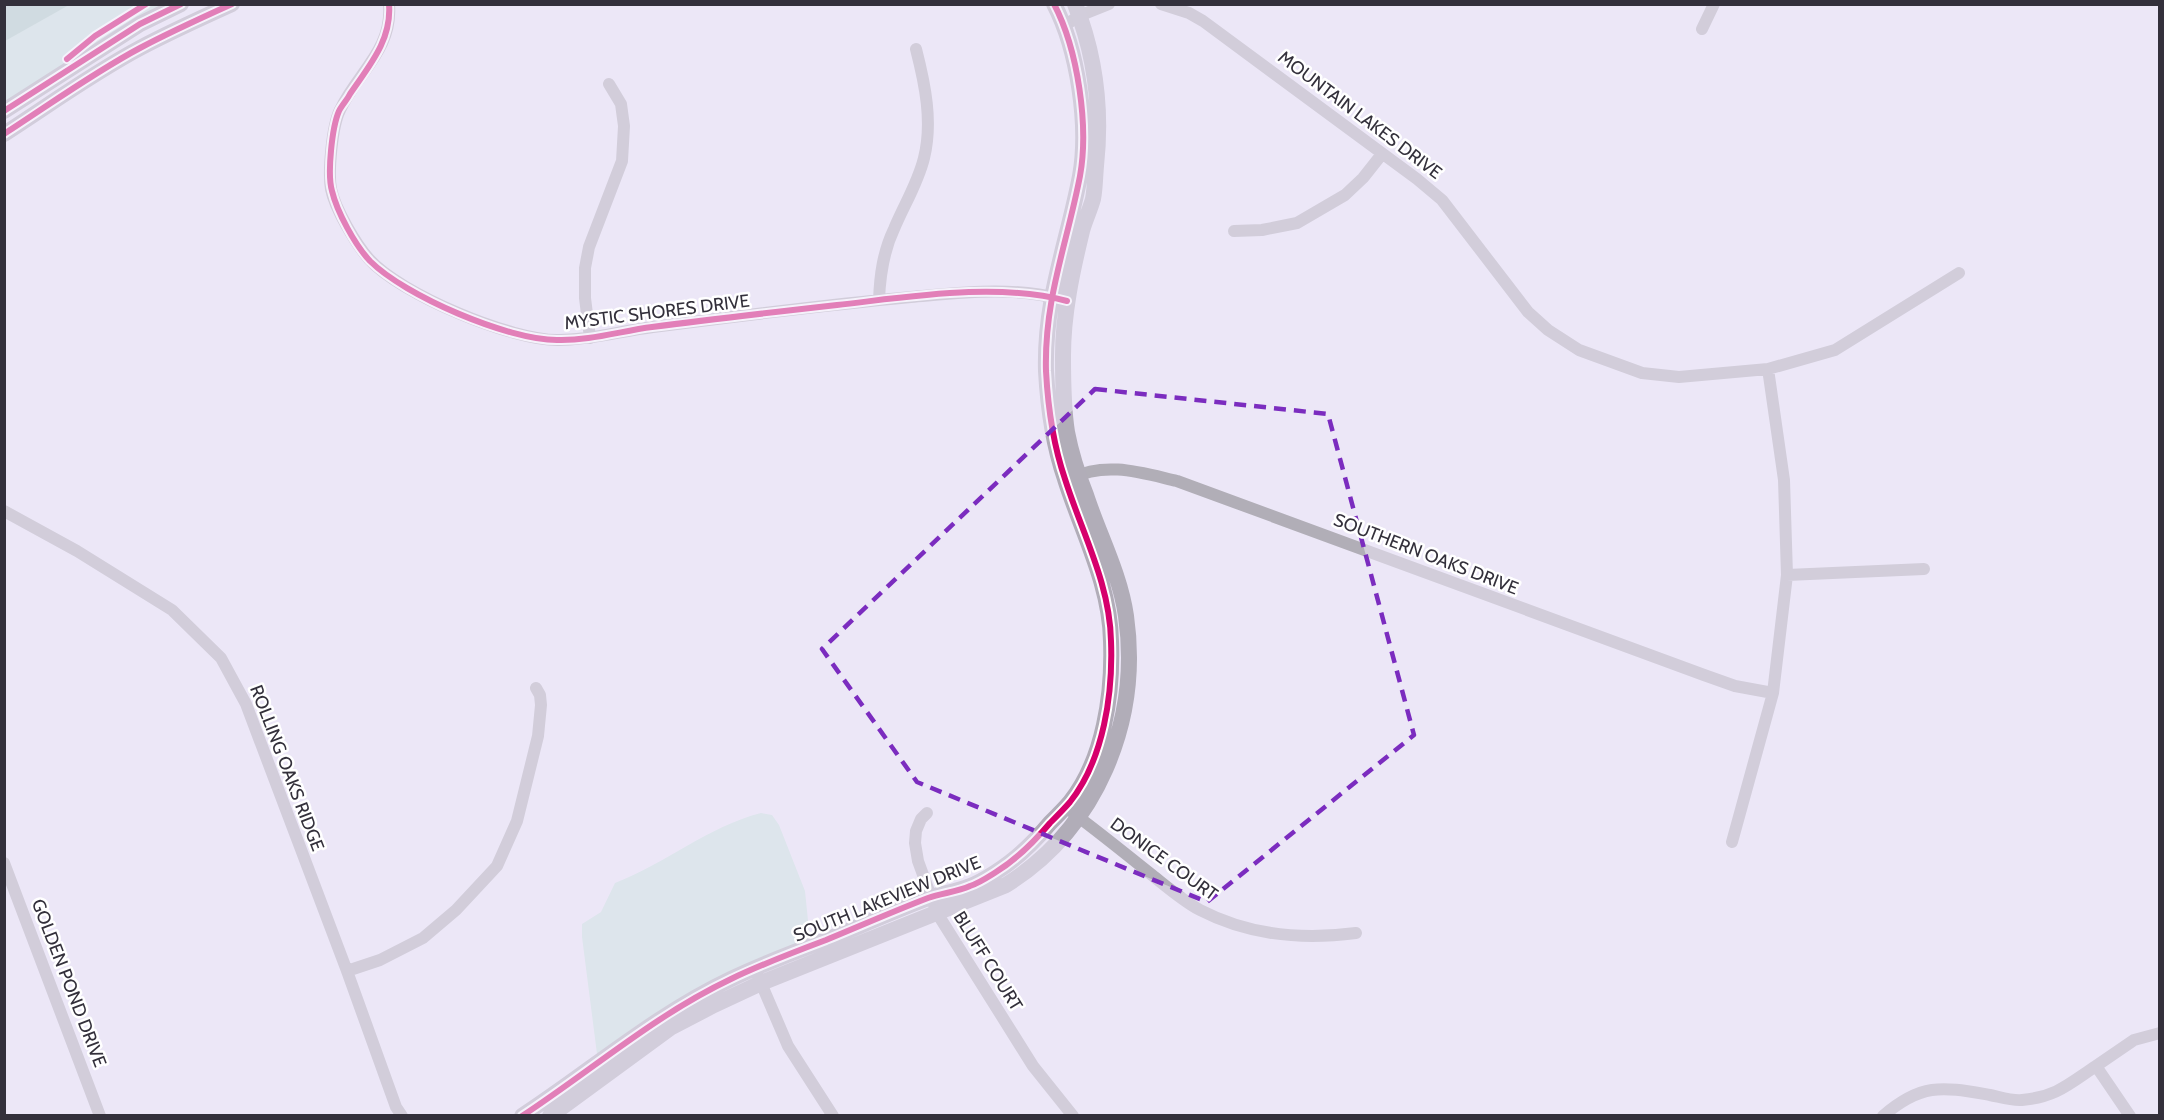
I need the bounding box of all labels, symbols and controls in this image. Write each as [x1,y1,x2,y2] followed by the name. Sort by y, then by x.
[1274,46,1446,184] street label: MOUNTAIN LAKES DRIVE
[563,290,751,334] street label: MYSTIC SHORES DRIVE
[1331,509,1522,599] street label: SOUTHERN OAKS DRIVE
[245,682,329,854] street label: ROLLING OAKS RIDGE
[1106,813,1222,906] street label: DONICE COURT
[790,851,984,947] street label: SOUTH LAKEVIEW DRIVE
[27,896,111,1070] street label: GOLDEN POND DRIVE
[949,907,1028,1015] street label: BLUFF COURT

